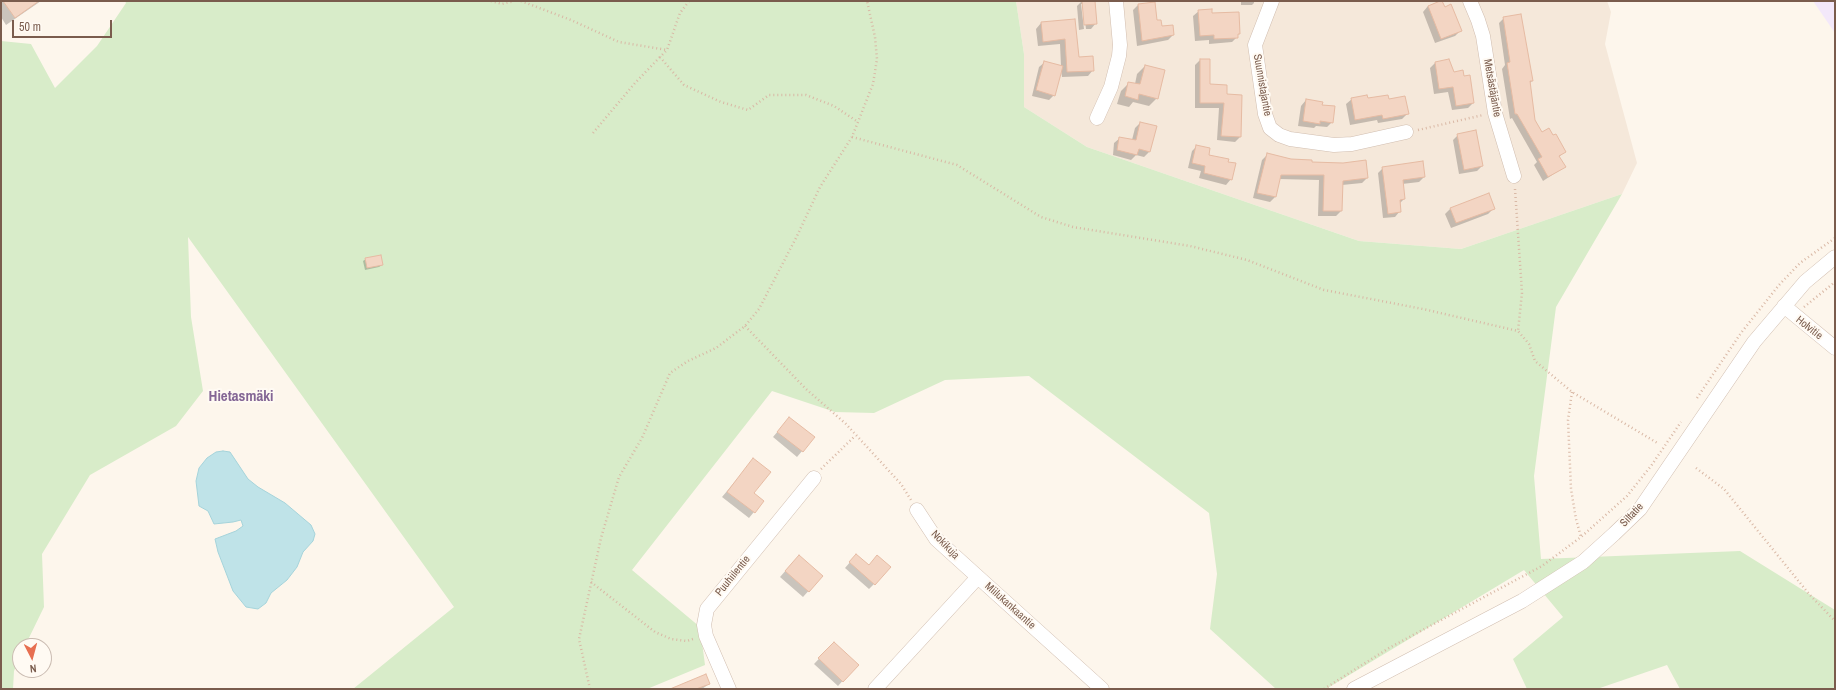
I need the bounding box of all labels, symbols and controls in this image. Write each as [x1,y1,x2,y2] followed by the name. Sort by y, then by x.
[14,12,114,38] scale bar
[19,19,41,35] text: 50 m
[1250,53,1274,117] street label: Suunnistajantie
[1480,58,1504,118] street label: Metsästäjäntie
[1793,313,1825,343] street label: Holvitie
[209,388,273,406] district label: Hietasmäki
[1618,500,1646,530] street label: Siltatie
[928,528,962,562] street label: Nokikuja
[713,553,753,599] street label: Puuhiilentie
[982,580,1038,632] street label: Miilukankaantie
[12,638,52,678] north arrow
[29,662,37,676] text: N

